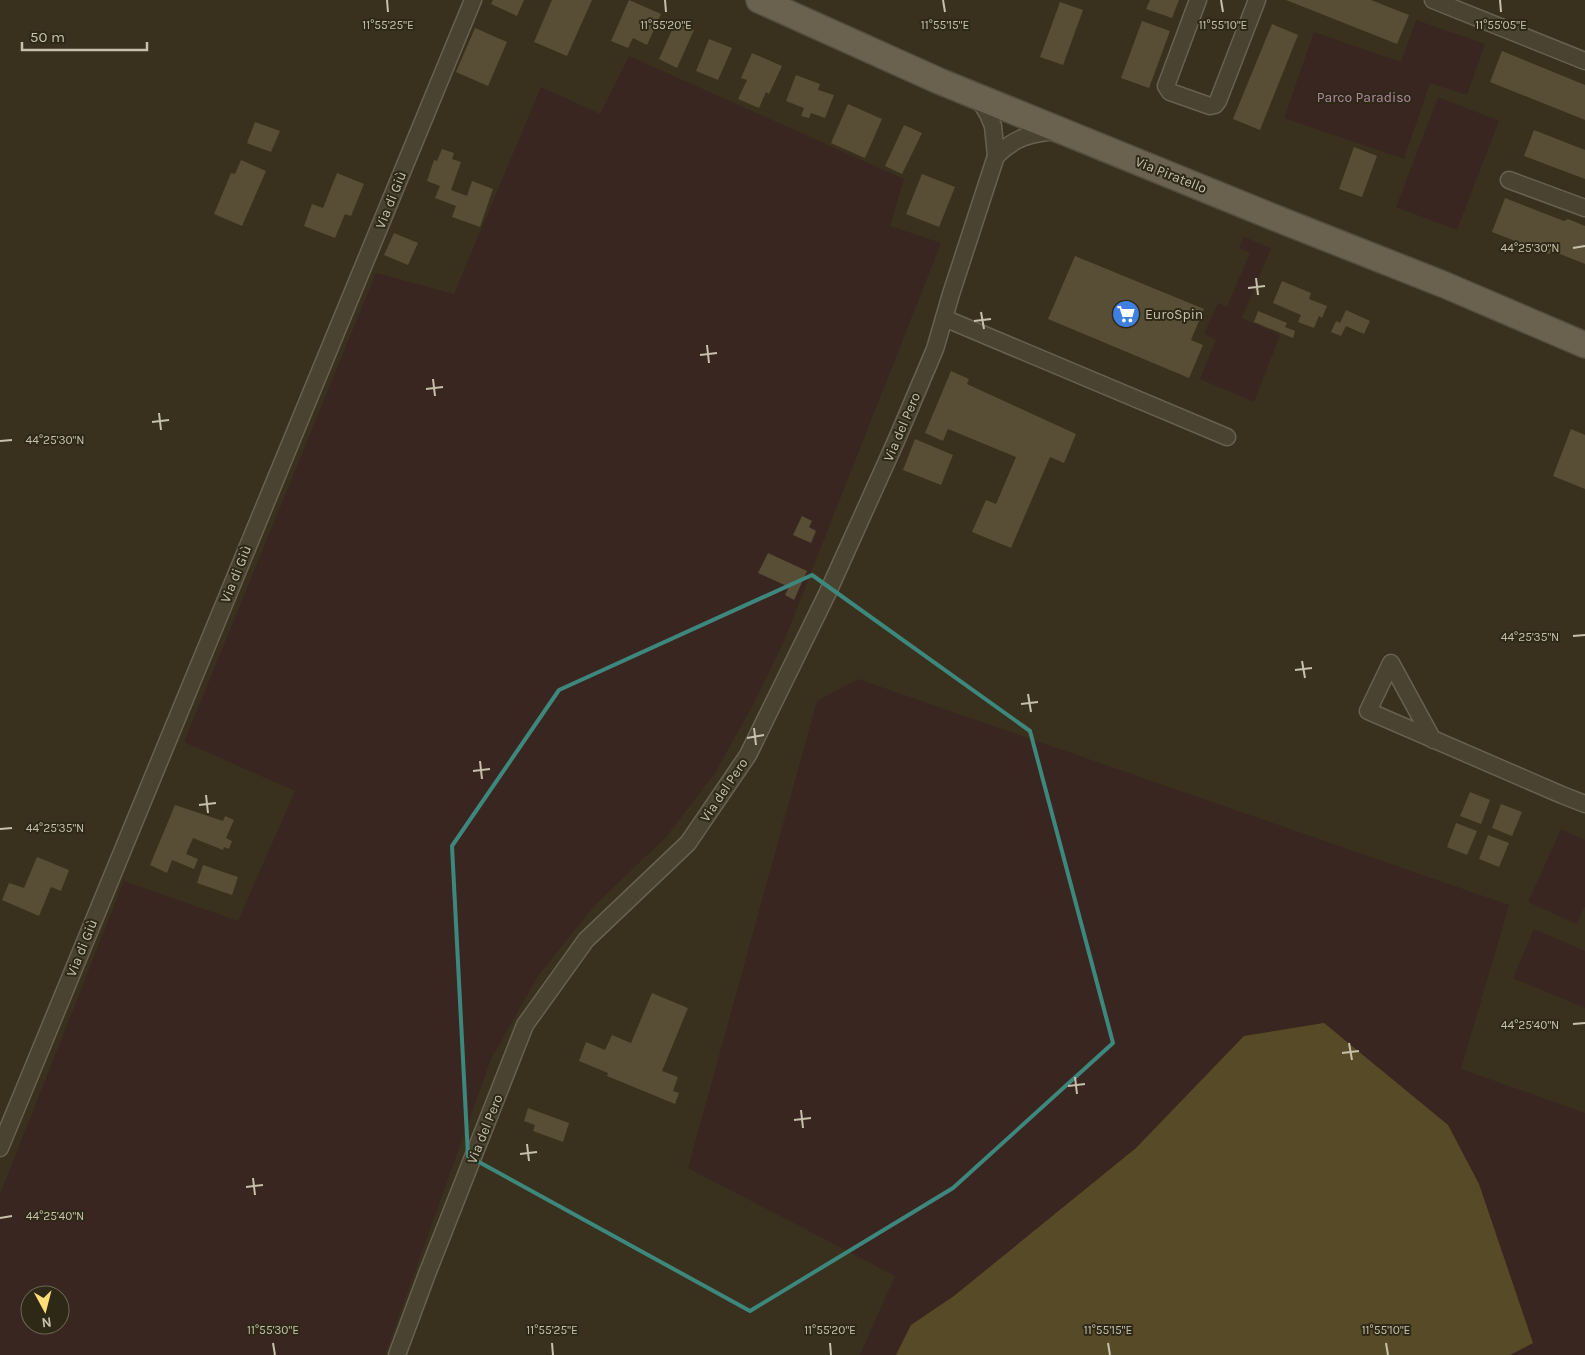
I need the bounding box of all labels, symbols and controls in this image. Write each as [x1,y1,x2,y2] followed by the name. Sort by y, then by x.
[362,18,414,32] text: 11°55'25"E
[640,18,692,32] text: 11°55'20"E
[921,18,969,32] text: 11°55'15"E
[1199,18,1247,32] text: 11°55'10"E
[1475,18,1527,32] text: 11°55'05"E
[22,20,148,52] scale bar
[30,28,65,46] text: 50 m
[1317,89,1411,106] park label: Parco Paradiso
[1133,153,1209,197] street label: Via Piratello
[372,169,410,231] street label: Via di Giù
[1501,241,1559,255] text: 44°25'30"N
[1111,299,1141,329] supermarket icon: EuroSpin
[1145,306,1203,323] place label: EuroSpin
[880,390,924,464] street label: Via del Pero
[26,433,84,447] text: 44°25'30"N
[217,543,255,605] street label: Via di Giù
[1501,630,1559,644] text: 44°25'35"N
[696,755,752,825] street label: Via del Pero
[26,821,84,835] text: 44°25'35"N
[63,917,101,979] street label: Via di Giù
[1501,1018,1559,1032] text: 44°25'40"N
[463,1092,507,1166] street label: Via del Pero
[26,1209,84,1223] text: 44°25'40"N
[20,1285,70,1335] north arrow
[41,1313,53,1331] text: N
[247,1323,299,1337] text: 11°55'30"E
[526,1323,578,1337] text: 11°55'25"E
[804,1323,856,1337] text: 11°55'20"E
[1084,1323,1132,1337] text: 11°55'15"E
[1362,1323,1410,1337] text: 11°55'10"E

